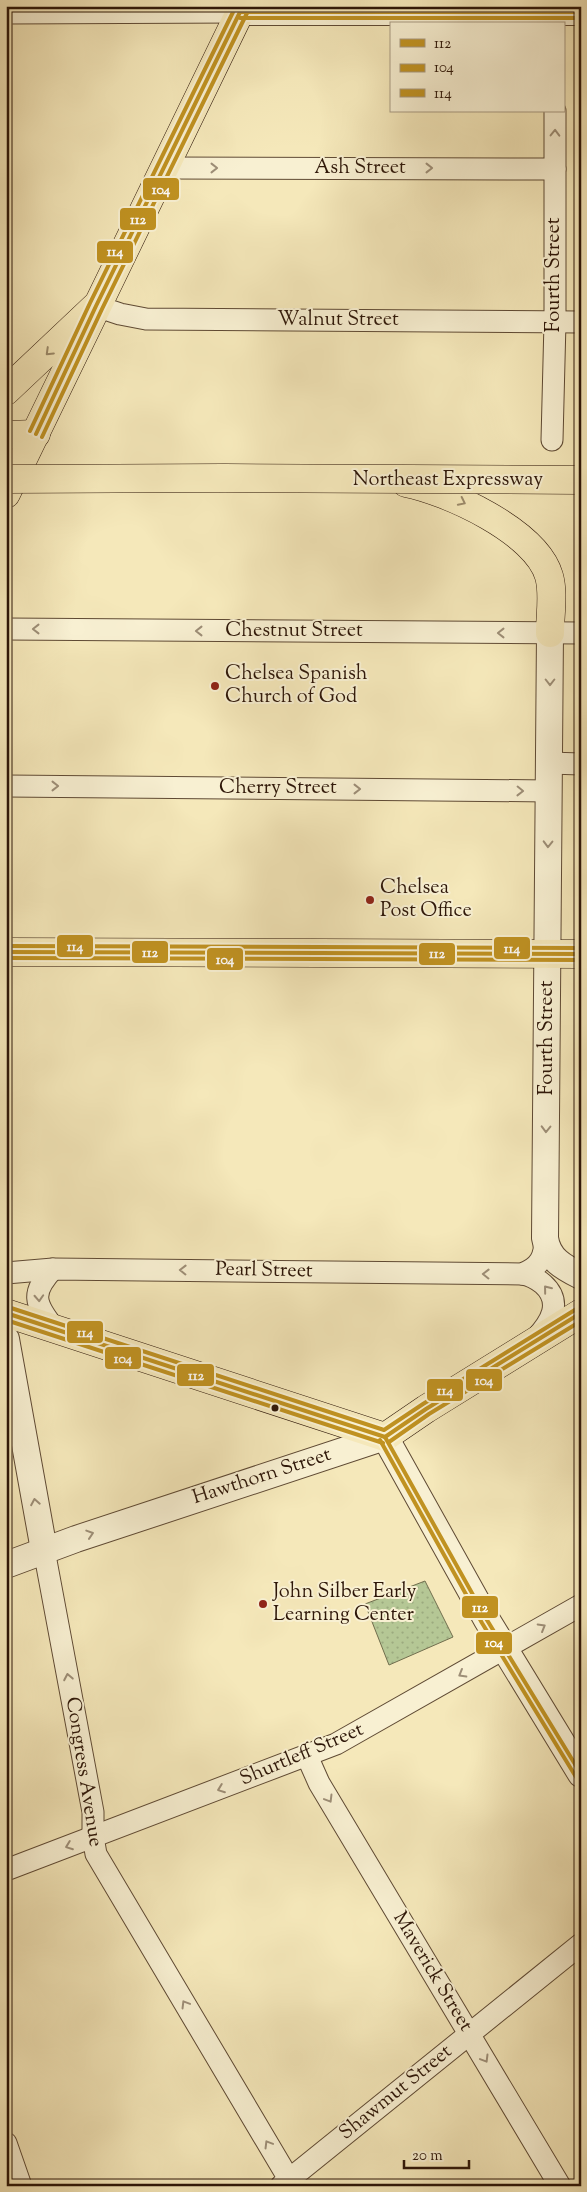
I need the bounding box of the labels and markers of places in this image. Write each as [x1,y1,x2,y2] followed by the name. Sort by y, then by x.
[225,660,368,712] place label: Chelsea Spanish Church of God
[209,680,221,692] marker: Chelsea Spanish Church of God
[380,874,472,926] place label: Chelsea Post Office
[364,894,376,906] marker: Chelsea Post Office
[270,1403,280,1413] unlabelled marker
[272,1578,417,1630] place label: John Silber Early Learning Center
[257,1598,269,1610] marker: John Silber Early Learning Center

